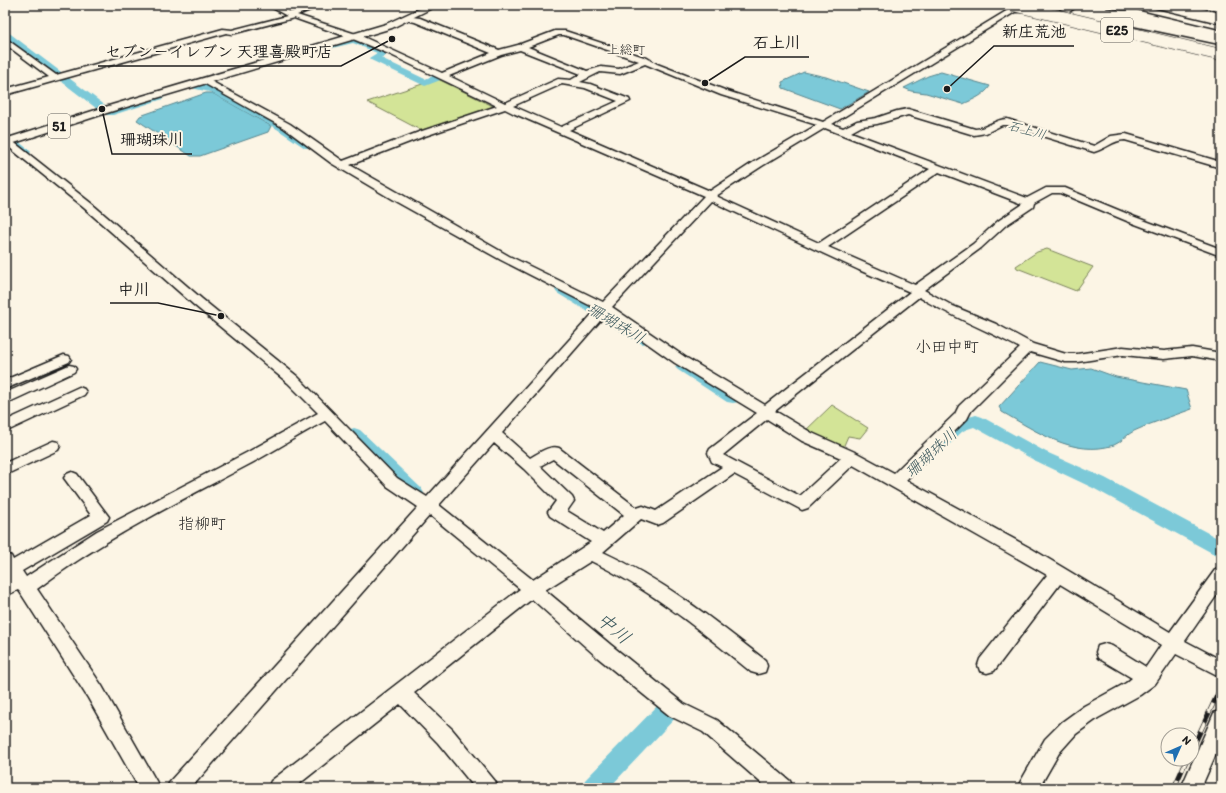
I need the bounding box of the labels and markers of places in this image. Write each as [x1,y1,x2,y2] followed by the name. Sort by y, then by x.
[994,18,1074,46] callout: 新庄荒池
[745,29,809,57] callout: 石上川
[98,38,341,66] callout: セブン－イレブン 天理喜殿町店
[112,126,192,154] callout: 珊瑚珠川
[110,275,158,303] callout: 中川

